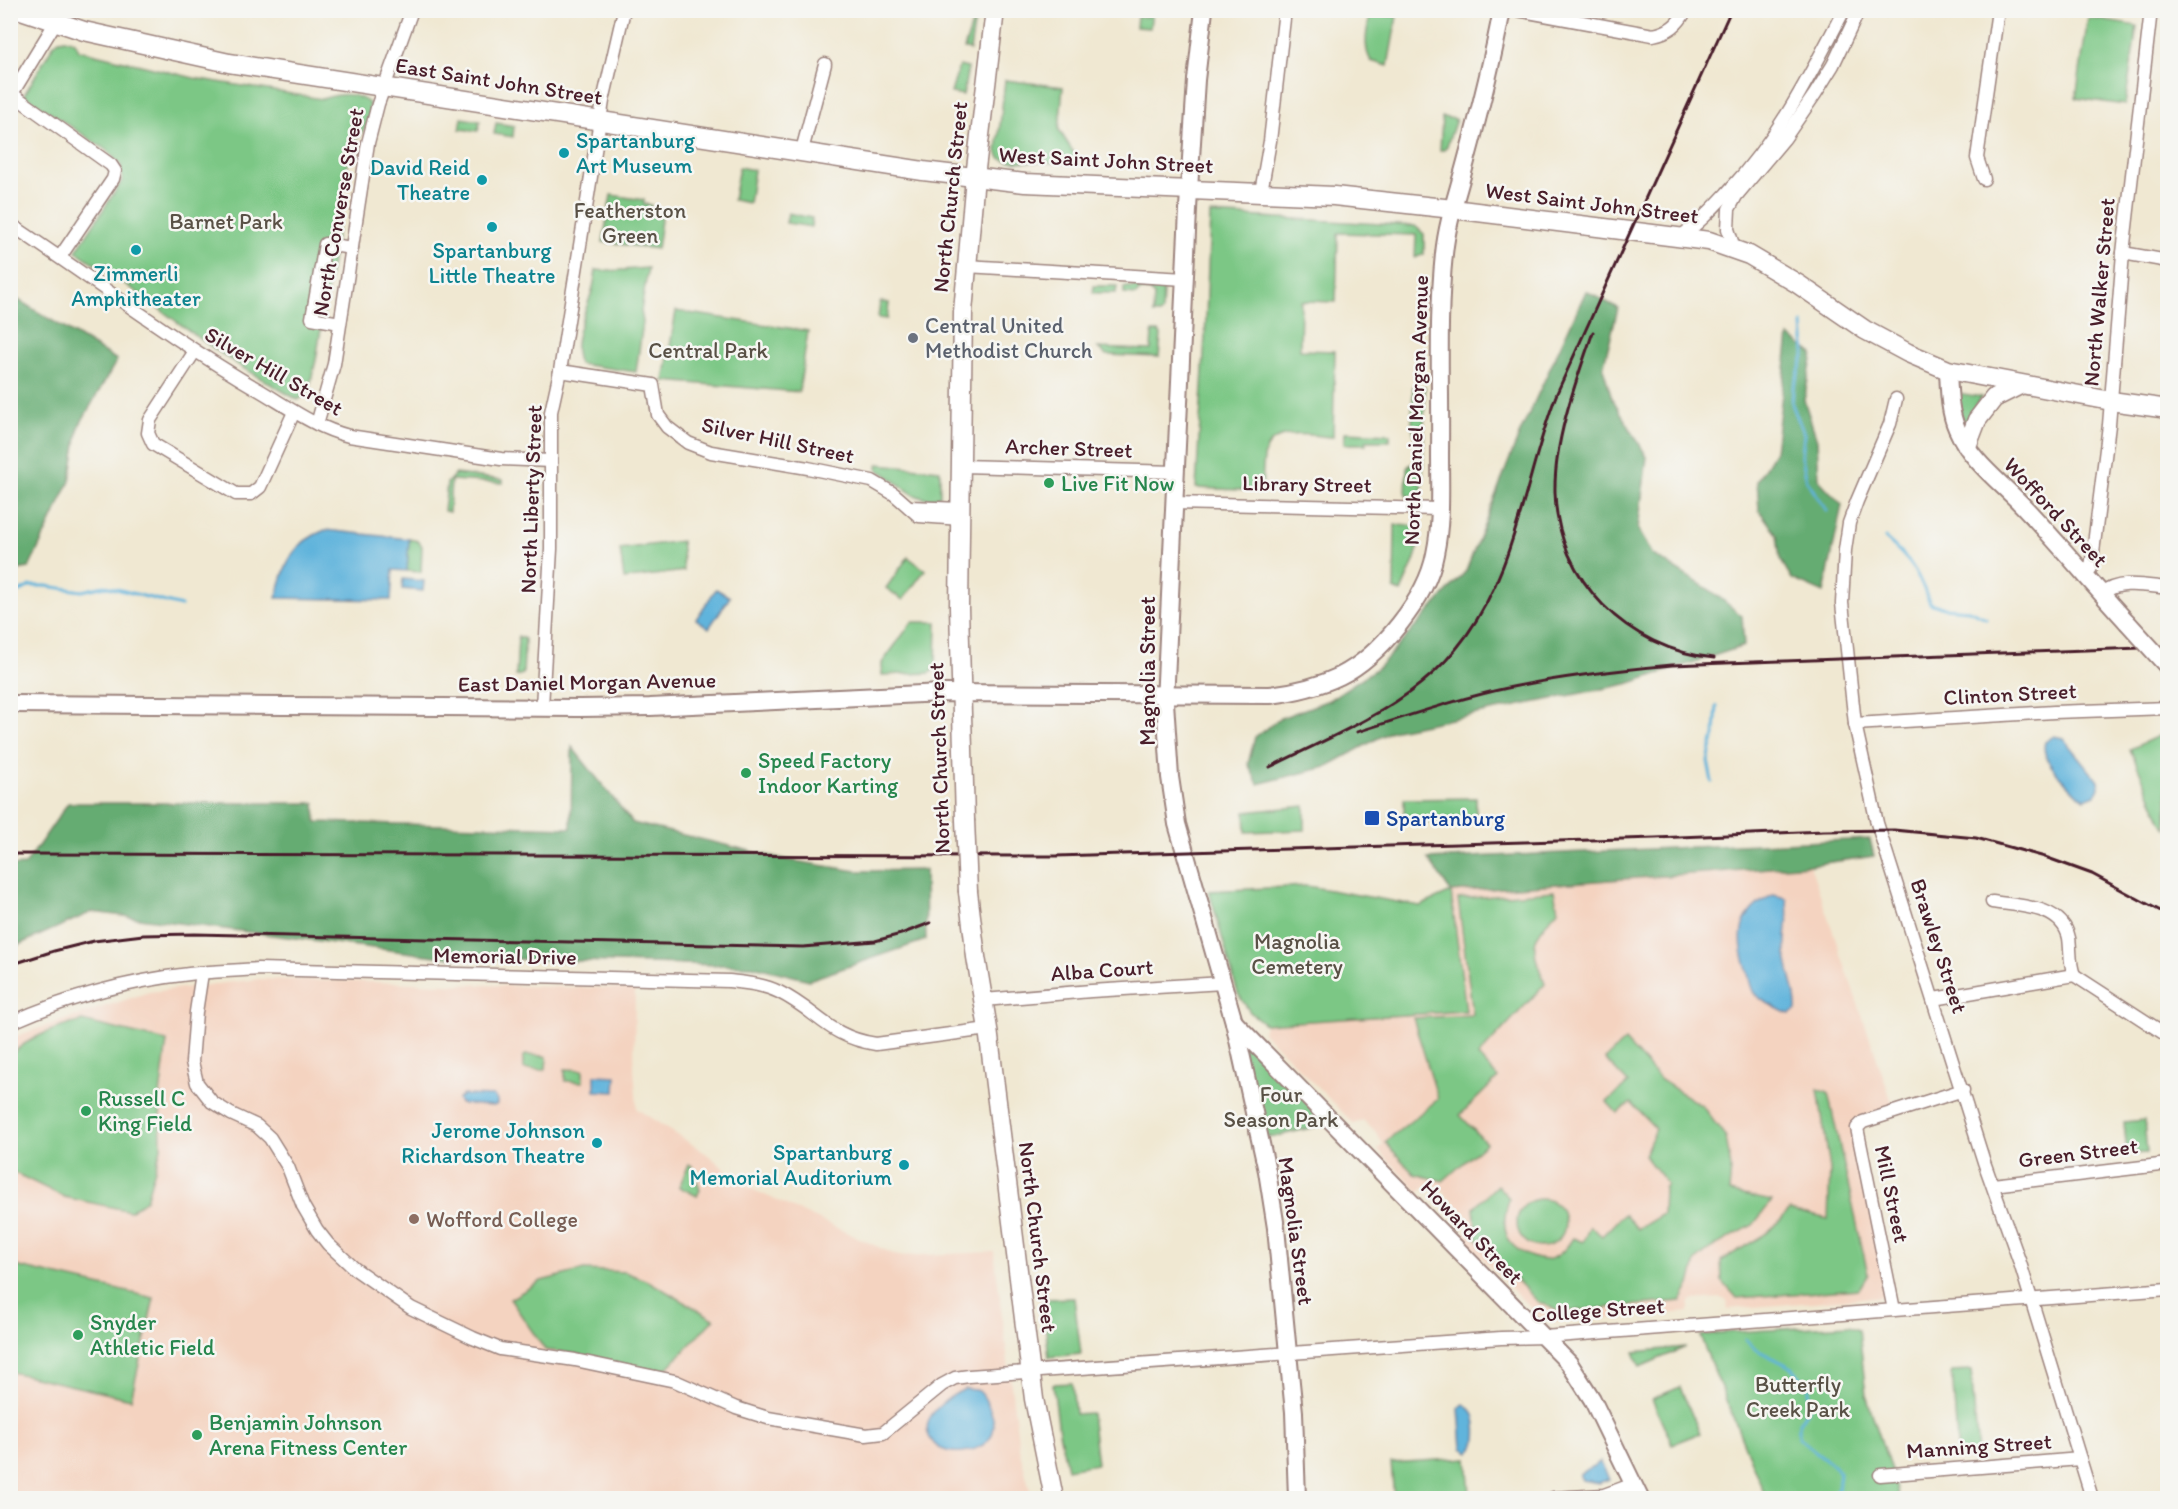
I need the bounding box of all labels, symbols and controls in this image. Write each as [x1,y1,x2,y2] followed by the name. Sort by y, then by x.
[394,51,604,111] street label: East Saint John Street
[927,100,973,294] street label: North Church Street
[306,106,370,318] street label: North Converse Street
[576,127,696,179] place label: Spartanburg Art Museum
[998,141,1214,179] street label: West Saint John Street
[557,146,571,160] marker: Spartanburg Art Museum
[370,154,470,206] place label: David Reid Theatre
[475,173,489,187] marker: David Reid Theatre
[1484,177,1700,229] street label: West Saint John Street
[574,197,687,249] park label: Featherston Green
[2077,197,2121,387] street label: North Walker Street
[169,208,283,235] park label: Barnet Park
[485,220,499,234] marker: Spartanburg Little Theatre
[428,237,556,289] place label: Spartanburg Little Theatre
[129,243,143,257] marker: Zimmerli Amphitheater
[71,260,201,312] place label: Zimmerli Amphitheater
[1398,274,1434,546] street label: North Daniel Morgan Avenue
[925,312,1093,364] place label: Central United Methodist Church
[200,320,348,422] street label: Silver Hill Street
[906,331,920,345] marker: Central United Methodist Church
[648,337,768,364] park label: Central Park
[514,404,548,594] street label: North Liberty Street
[699,411,857,469] street label: Silver Hill Street
[1005,432,1133,464] street label: Archer Street
[1998,451,2114,573] street label: Wofford Street
[1242,469,1372,499] street label: Library Street
[1061,470,1175,497] place label: Live Fit Now
[1042,476,1056,490] marker: Live Fit Now
[1134,596,1161,746] street label: Magnolia Street
[922,662,956,854] street label: North Church Street
[458,666,716,698] street label: East Daniel Morgan Avenue
[1943,677,2077,711] street label: Clinton Street
[758,747,899,799] place label: Speed Factory Indoor Karting
[739,766,753,780] marker: Speed Factory Indoor Karting
[1386,805,1506,832] place label: Spartanburg
[1363,809,1381,827] marker: Spartanburg
[1905,875,1973,1017] street label: Brawley Street
[1251,928,1343,980] park label: Magnolia Cemetery
[433,941,577,971] street label: Memorial Drive
[1050,953,1154,987] street label: Alba Court
[1224,1081,1339,1133] park label: Four Season Park
[98,1085,192,1137] place label: Russell C King Field
[79,1104,93,1118] marker: Russell C King Field
[401,1117,586,1169] place label: Jerome Johnson Richardson Theatre
[2017,1132,2139,1174] street label: Green Street
[590,1136,604,1150] marker: Jerome Johnson Richardson Theatre
[690,1139,893,1191] place label: Spartanburg Memorial Auditorium
[1013,1140,1063,1334] street label: North Church Street
[1869,1143,1915,1245] street label: Mill Street
[1272,1155,1320,1307] street label: Magnolia Street
[897,1158,911,1172] marker: Spartanburg Memorial Auditorium
[1415,1174,1529,1290] street label: Howard Street
[426,1206,578,1233] place label: Wofford College
[407,1212,421,1226] marker: Wofford College
[1531,1292,1665,1328] street label: College Street
[90,1309,215,1361] place label: Snyder Athletic Field
[71,1328,85,1342] marker: Snyder Athletic Field
[1746,1371,1851,1423] park label: Butterfly Creek Park
[209,1409,407,1461] place label: Benjamin Johnson Arena Fitness Center
[1905,1427,2053,1465] street label: Manning Street
[190,1428,204,1442] marker: Benjamin Johnson Arena Fitness Center

